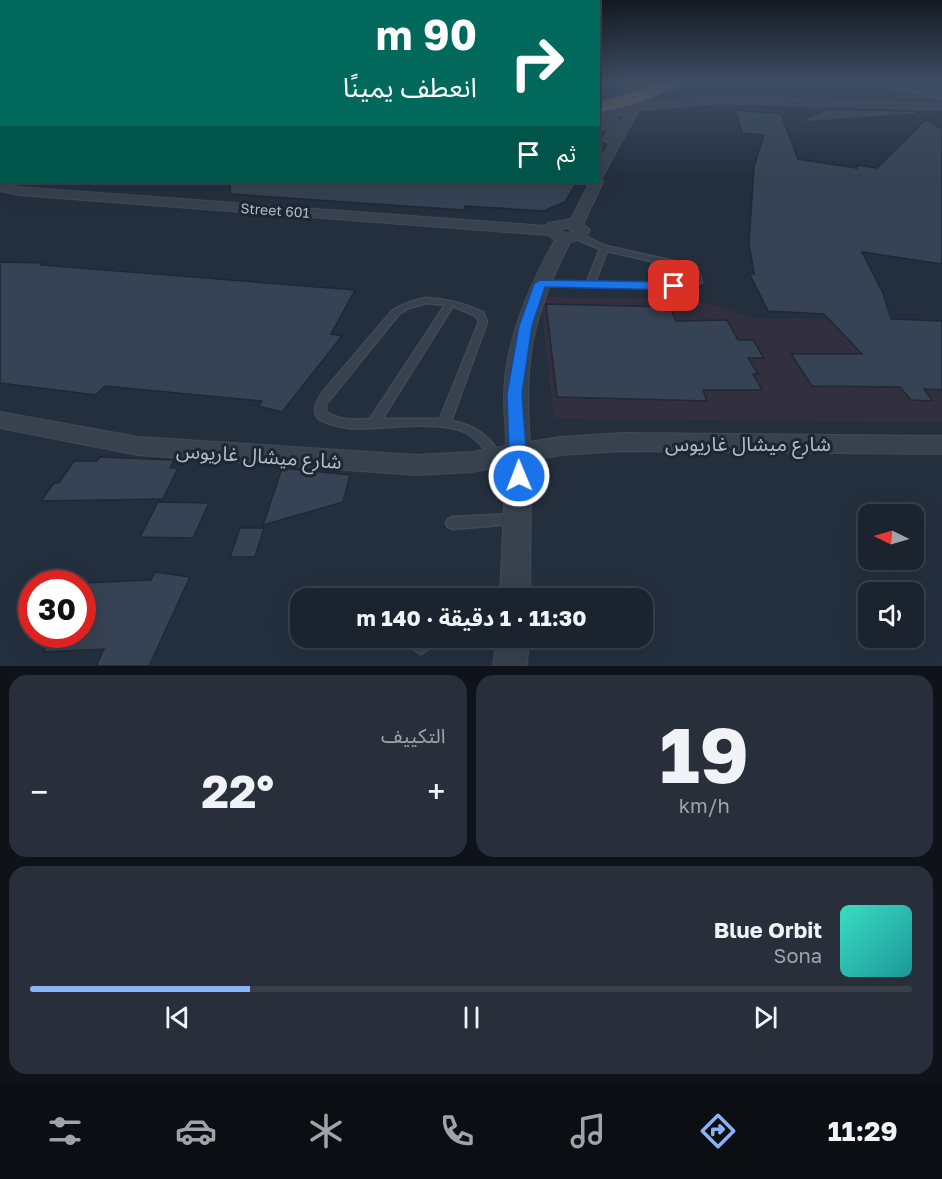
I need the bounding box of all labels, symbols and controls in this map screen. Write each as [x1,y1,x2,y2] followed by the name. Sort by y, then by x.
[376,9,477,59] text: 90 m
[498,24,576,102] icon: right
[343,71,477,103] text: انعطف يمينًا
[512,138,545,171] icon: arrive
[557,140,576,167] text: ثم
[240,199,310,221] street label: Street 601
[648,260,699,311] pin
[657,269,690,302] icon: arrive
[665,431,831,459] street label: شارع ميشال غاريوس
[175,437,343,477] street label: شارع ميشال غاريوس
[487,444,551,508] position arrow
[858,504,924,570] north arrow
[858,504,924,648] map controls
[18,570,96,648] speed limit sign: 30
[858,582,924,648] button: sound
[357,604,586,631] text: 11:30 · 1 دقيقة · 140 m
[659,707,749,800] text: 19
[381,723,446,747] text: التكييف
[202,764,274,818] text: 22°
[30,772,48,811] text: −
[427,772,445,811] text: +
[679,793,730,817] text: km/h
[714,916,822,943] text: Blue Orbit
[774,943,822,967] text: Sona
[161,1001,194,1034] icon: previous
[455,1001,488,1034] icon: pause
[749,1001,782,1034] icon: next
[44,1110,86,1152] icon: filters
[175,1110,217,1152] icon: car
[305,1110,347,1152] icon: climate
[436,1110,478,1152] icon: phone
[567,1110,609,1152] icon: music
[697,1110,739,1152] icon: directions
[828,1115,898,1147] text: 11:29

